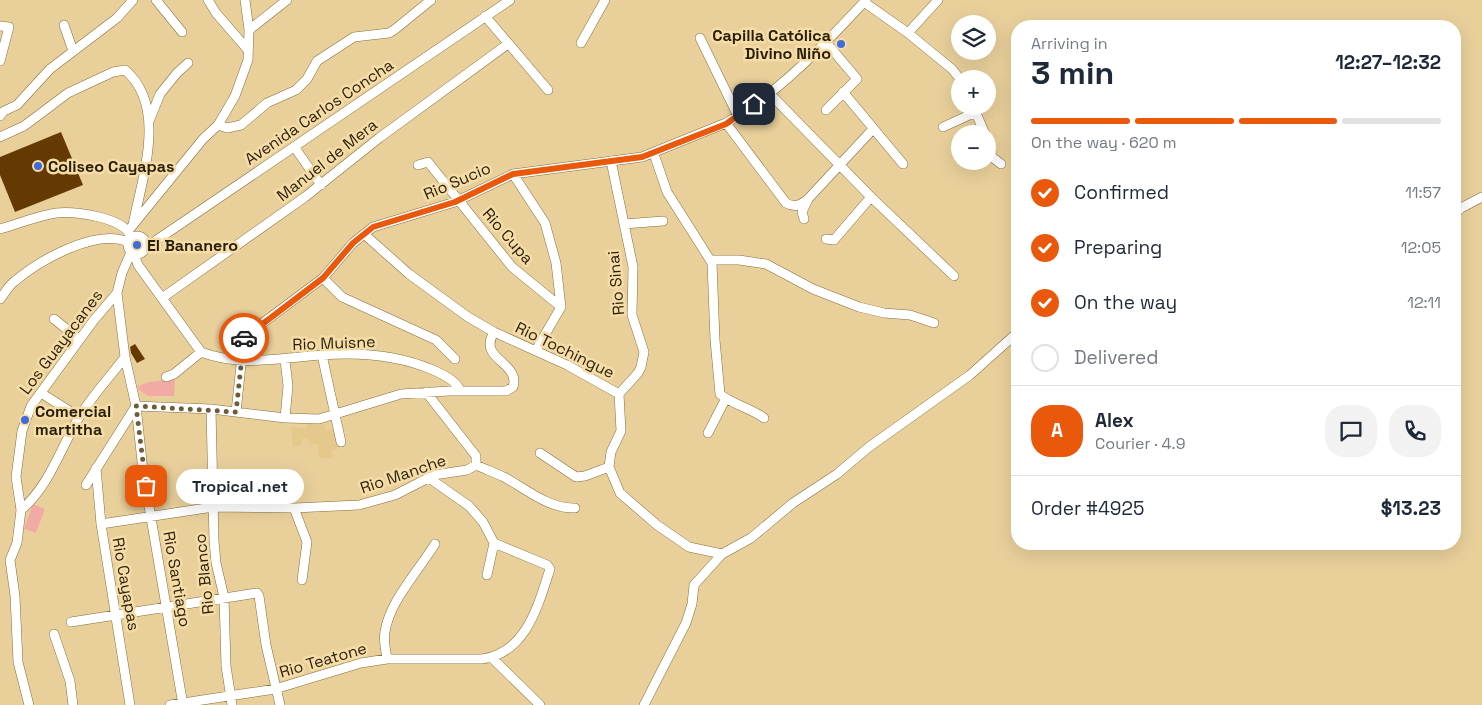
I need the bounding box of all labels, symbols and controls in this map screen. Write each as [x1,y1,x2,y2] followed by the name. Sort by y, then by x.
[951,15,996,170] map controls
[951,15,996,60] button: layers
[712,25,831,64] place label: Capilla Católica Divino Niño
[1031,33,1108,54] text: Arriving in
[835,38,847,50] marker: Capilla Católica Divino Niño
[1335,50,1441,75] text: 12:27–12:32
[1031,53,1114,93] text: 3 min
[240,54,398,170] street label: Avenida Carlos Concha
[951,70,996,115] button: +
[733,83,775,125] pin
[740,90,768,118] icon: home
[272,114,382,206] street label: Manuel de Mera
[951,125,996,170] button: −
[1031,132,1177,153] text: On the way · 620 m
[48,156,174,177] place label: Coliseo Cayapas
[420,157,494,205] street label: Rio Sucio
[32,160,44,172] marker: Coliseo Cayapas
[1031,179,1059,207] icon: check
[1074,180,1169,205] text: Confirmed
[1405,182,1441,203] text: 11:57
[478,204,538,268] street label: Rio Cupa
[1031,234,1059,262] icon: check
[147,235,238,256] place label: El Bananero
[1074,235,1162,260] text: Preparing
[1401,237,1441,258] text: 12:05
[131,239,143,251] marker: El Bananero
[603,250,629,316] street label: Rio Sinai
[15,285,107,399] street label: Los Guayacanes
[1031,289,1059,317] icon: check
[1074,290,1177,315] text: On the way
[1407,292,1441,313] text: 12:11
[219,313,269,363] courier
[512,317,618,383] street label: Rio Tochingue
[230,324,258,352] icon: car
[292,331,376,355] street label: Rio Muisne
[1074,345,1159,370] text: Delivered
[35,401,111,440] place label: Comercial martitha
[1325,405,1377,457] button: chat
[1389,405,1441,457] button: phone
[1095,408,1134,433] text: Alex
[19,414,31,426] marker: Comercial martitha
[1051,418,1063,443] text: A
[1095,433,1185,454] text: Courier · 4.9
[357,449,449,499] street label: Rio Manche
[125,465,167,507] pin
[176,468,304,504] callout: Tropical .net
[132,472,160,500] icon: bag
[192,476,288,497] text: Tropical .net
[1031,496,1144,521] text: Order #4925
[1381,496,1441,521] text: $13.23
[158,529,196,629] street label: Rio Santiago
[189,533,219,615] street label: Rio Blanco
[107,536,145,632] street label: Rio Cayapas
[277,638,369,682] street label: Rio Teatone

